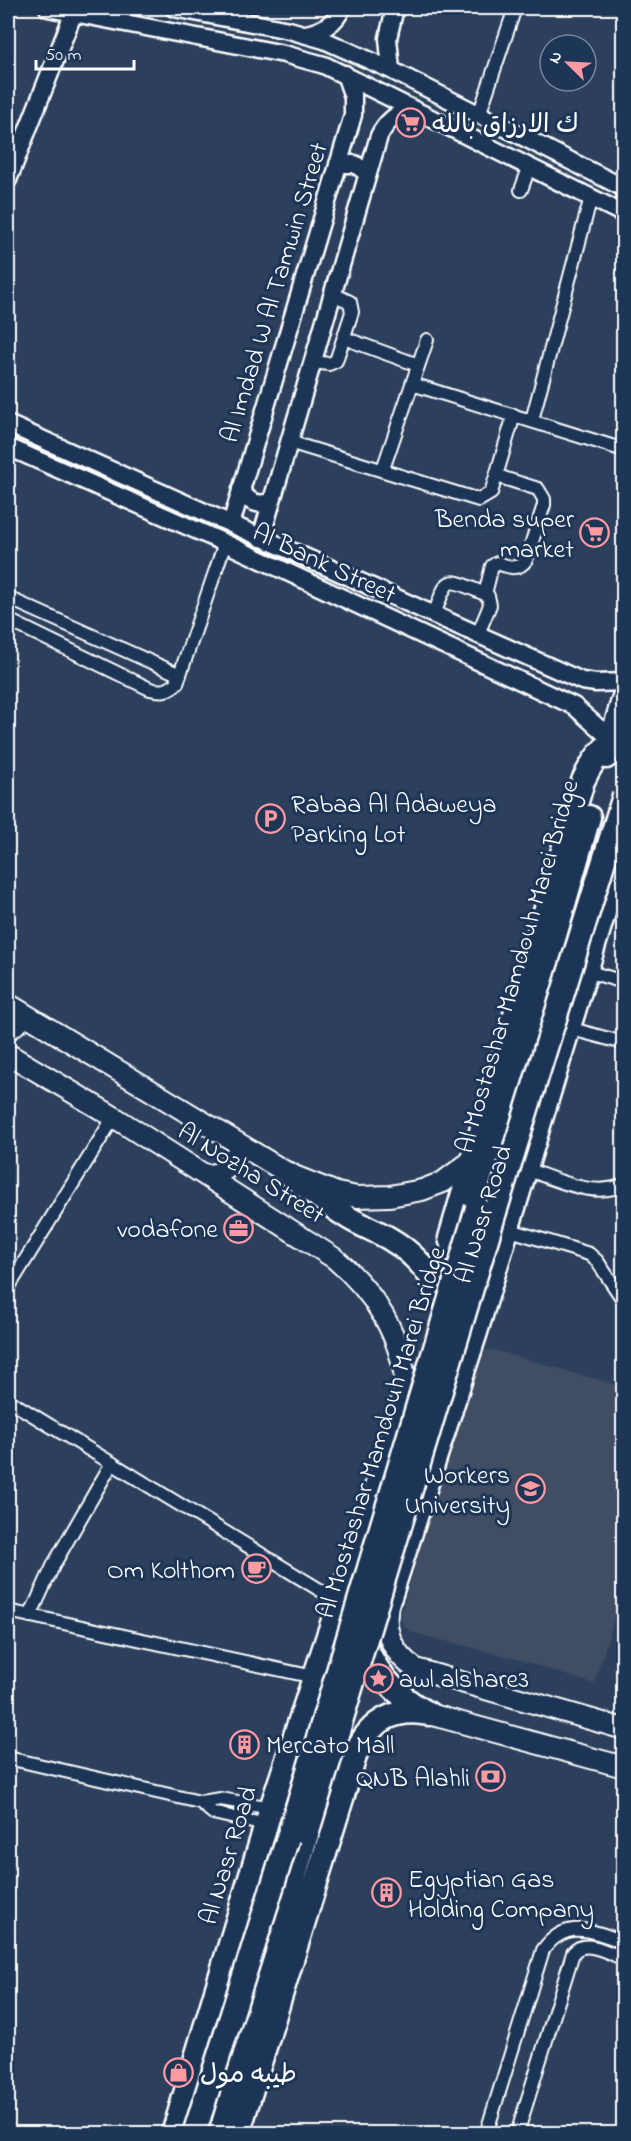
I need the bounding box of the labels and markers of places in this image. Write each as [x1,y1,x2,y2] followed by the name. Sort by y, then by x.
[395,107,427,139] supermarket icon: ك الارزاق بالله
[432,107,579,145] place label: ك الارزاق بالله
[434,502,575,570] place label: Benda super market
[579,517,611,549] supermarket icon: Benda super market
[291,787,496,855] place label: Rabaa Al Adaweya Parking Lot
[254,802,286,834] parking icon: Rabaa Al Adaweya Parking Lot
[117,1212,218,1250] place label: vodafone
[223,1212,255,1244] office icon: vodafone
[404,1458,510,1526] place label: Workers University
[515,1473,547,1505] school or university icon: Workers University
[107,1553,235,1591] place label: Om Kolthom
[240,1553,272,1585] cafe icon: Om Kolthom
[362,1662,394,1694] place icon: awl alshare3
[399,1662,529,1700] place label: awl alshare3
[229,1728,261,1760] building icon: Mercato Mall
[266,1728,394,1766] place label: Mercato Mall
[356,1761,470,1799] place label: QNB Alahli
[475,1761,507,1793] bank icon: QNB Alahli
[408,1862,594,1930] place label: Egyptian Gas Holding Company
[371,1877,403,1909] building icon: Egyptian Gas Holding Company
[163,2057,195,2089] shop icon: طيبه مول
[200,2057,297,2095] place label: طيبه مول

